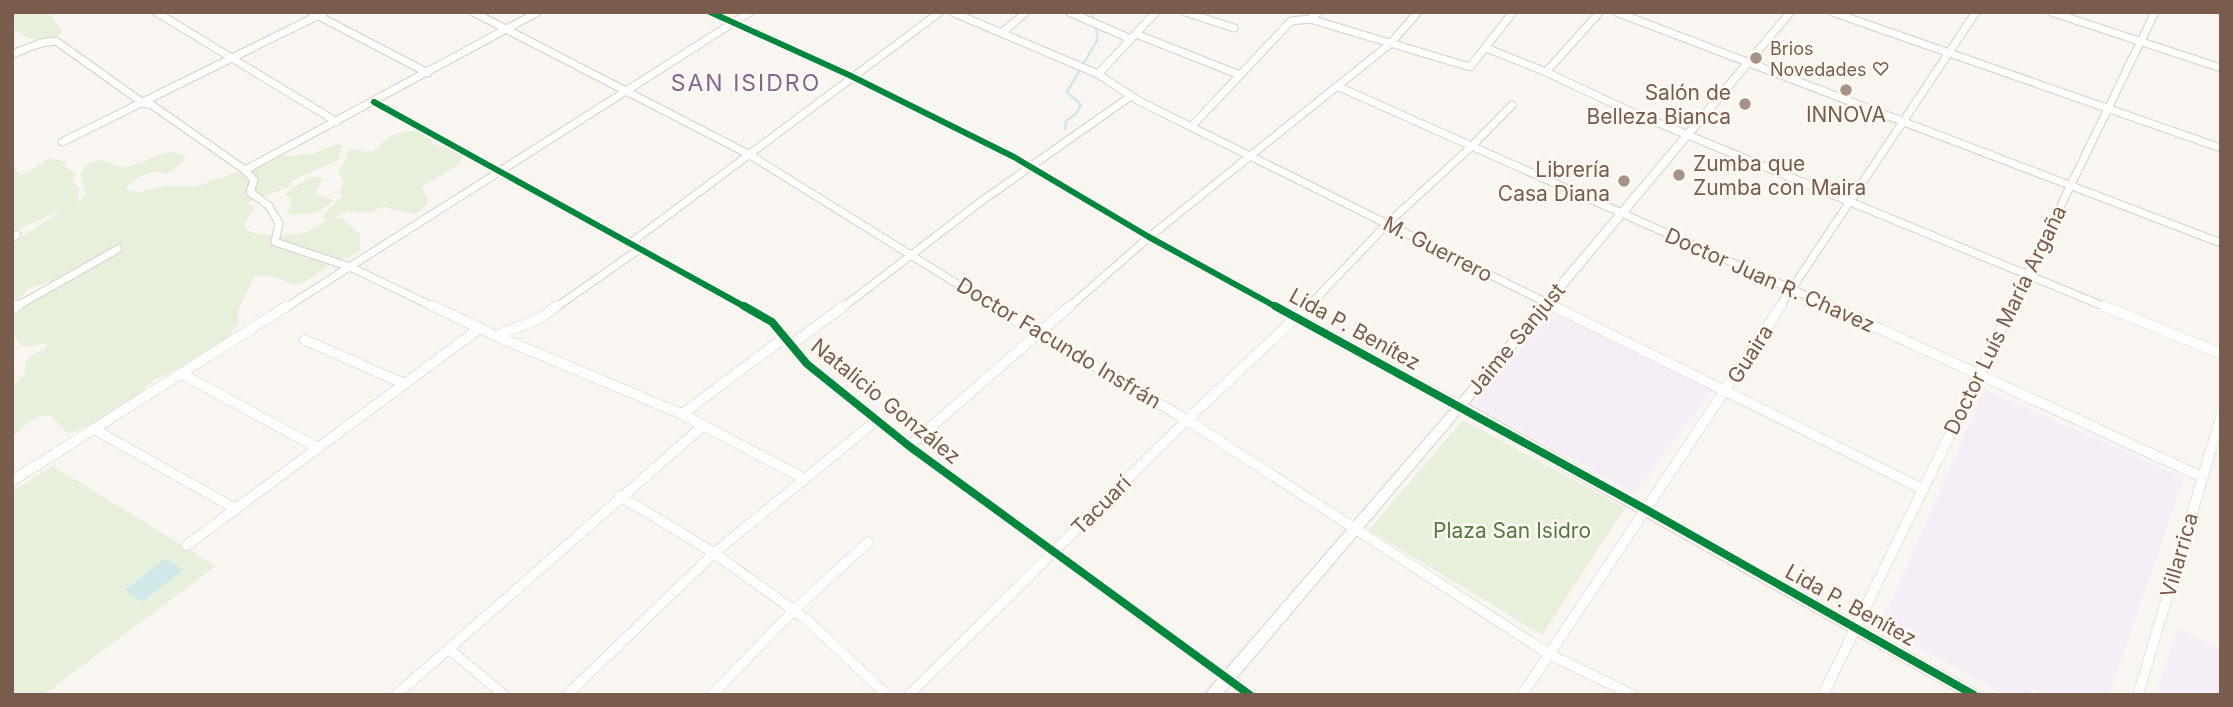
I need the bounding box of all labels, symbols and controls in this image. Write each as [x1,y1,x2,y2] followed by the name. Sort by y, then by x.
[1770,38,1890,80] place label: Brios Novedades ♡
[1748,50,1764,66] marker: Brios Novedades ♡
[671,69,821,97] district label: SAN ISIDRO
[1587,80,1731,129] place label: Salón de Belleza Bianca
[1838,82,1854,98] marker: INNOVA
[1737,96,1753,112] marker: Salón de Belleza Bianca
[1806,102,1886,127] place label: INNOVA
[1693,151,1866,200] place label: Zumba que Zumba con Maira
[1498,157,1610,206] place label: Librería Casa Diana
[1671,167,1687,183] marker: Zumba que Zumba con Maira
[1616,173,1632,189] marker: Librería Casa Diana
[1939,201,2071,439] street label: Doctor Luís María Argaña
[1379,211,1497,287] street label: M. Guerrero
[1661,222,1879,338] street label: Doctor Juan R. Chavez
[952,272,1166,414] street label: Doctor Facundo Insfrán
[1462,278,1570,400] street label: Jaime Sanjust
[1285,283,1425,375] street label: Lida P. Benítez
[1722,320,1778,388] street label: Guaira
[806,333,966,469] street label: Natalicio González
[1066,470,1136,540] street label: Tacuarí
[2155,510,2203,600] street label: Villarrica
[1433,518,1591,543] park label: Plaza San Isidro
[1781,559,1921,651] street label: Lida P. Benítez

